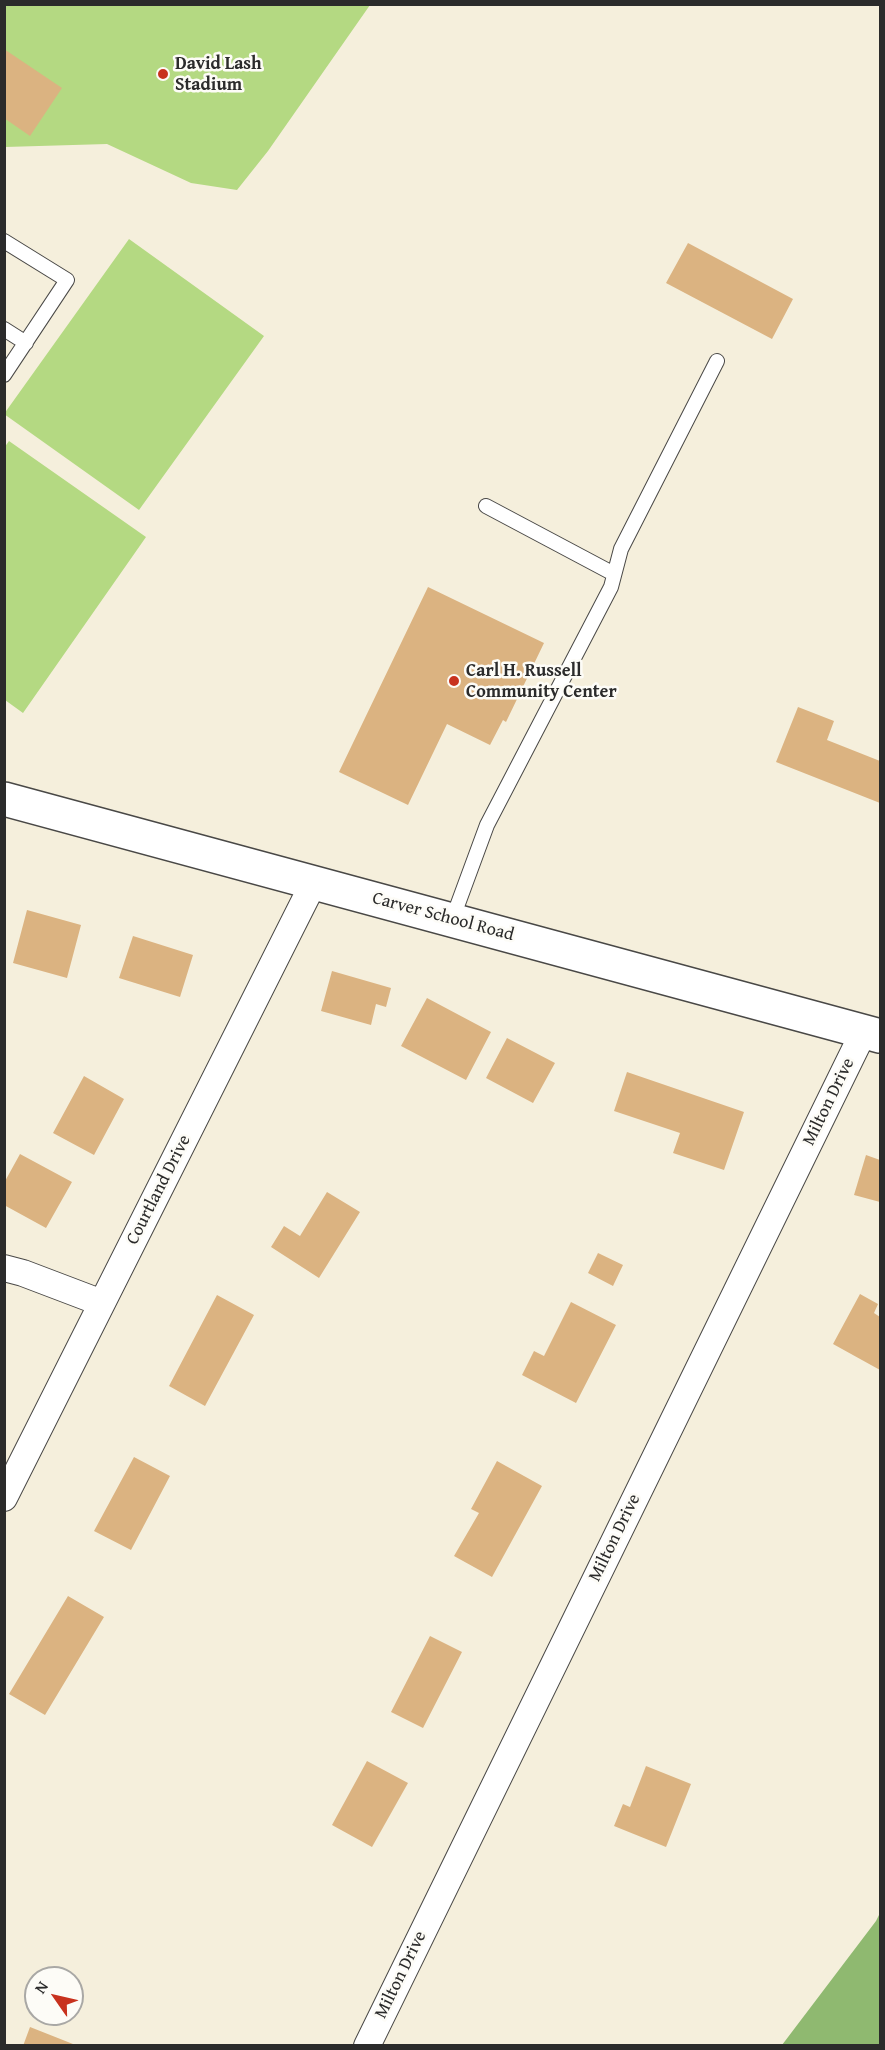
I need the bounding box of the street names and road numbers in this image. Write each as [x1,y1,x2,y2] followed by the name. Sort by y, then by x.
[370,888,516,946] street label: Carver School Road
[799,1055,859,1149] street label: Milton Drive
[122,1132,196,1248] street label: Courtland Drive
[585,1491,645,1585] street label: Milton Drive
[371,1928,431,2022] street label: Milton Drive

